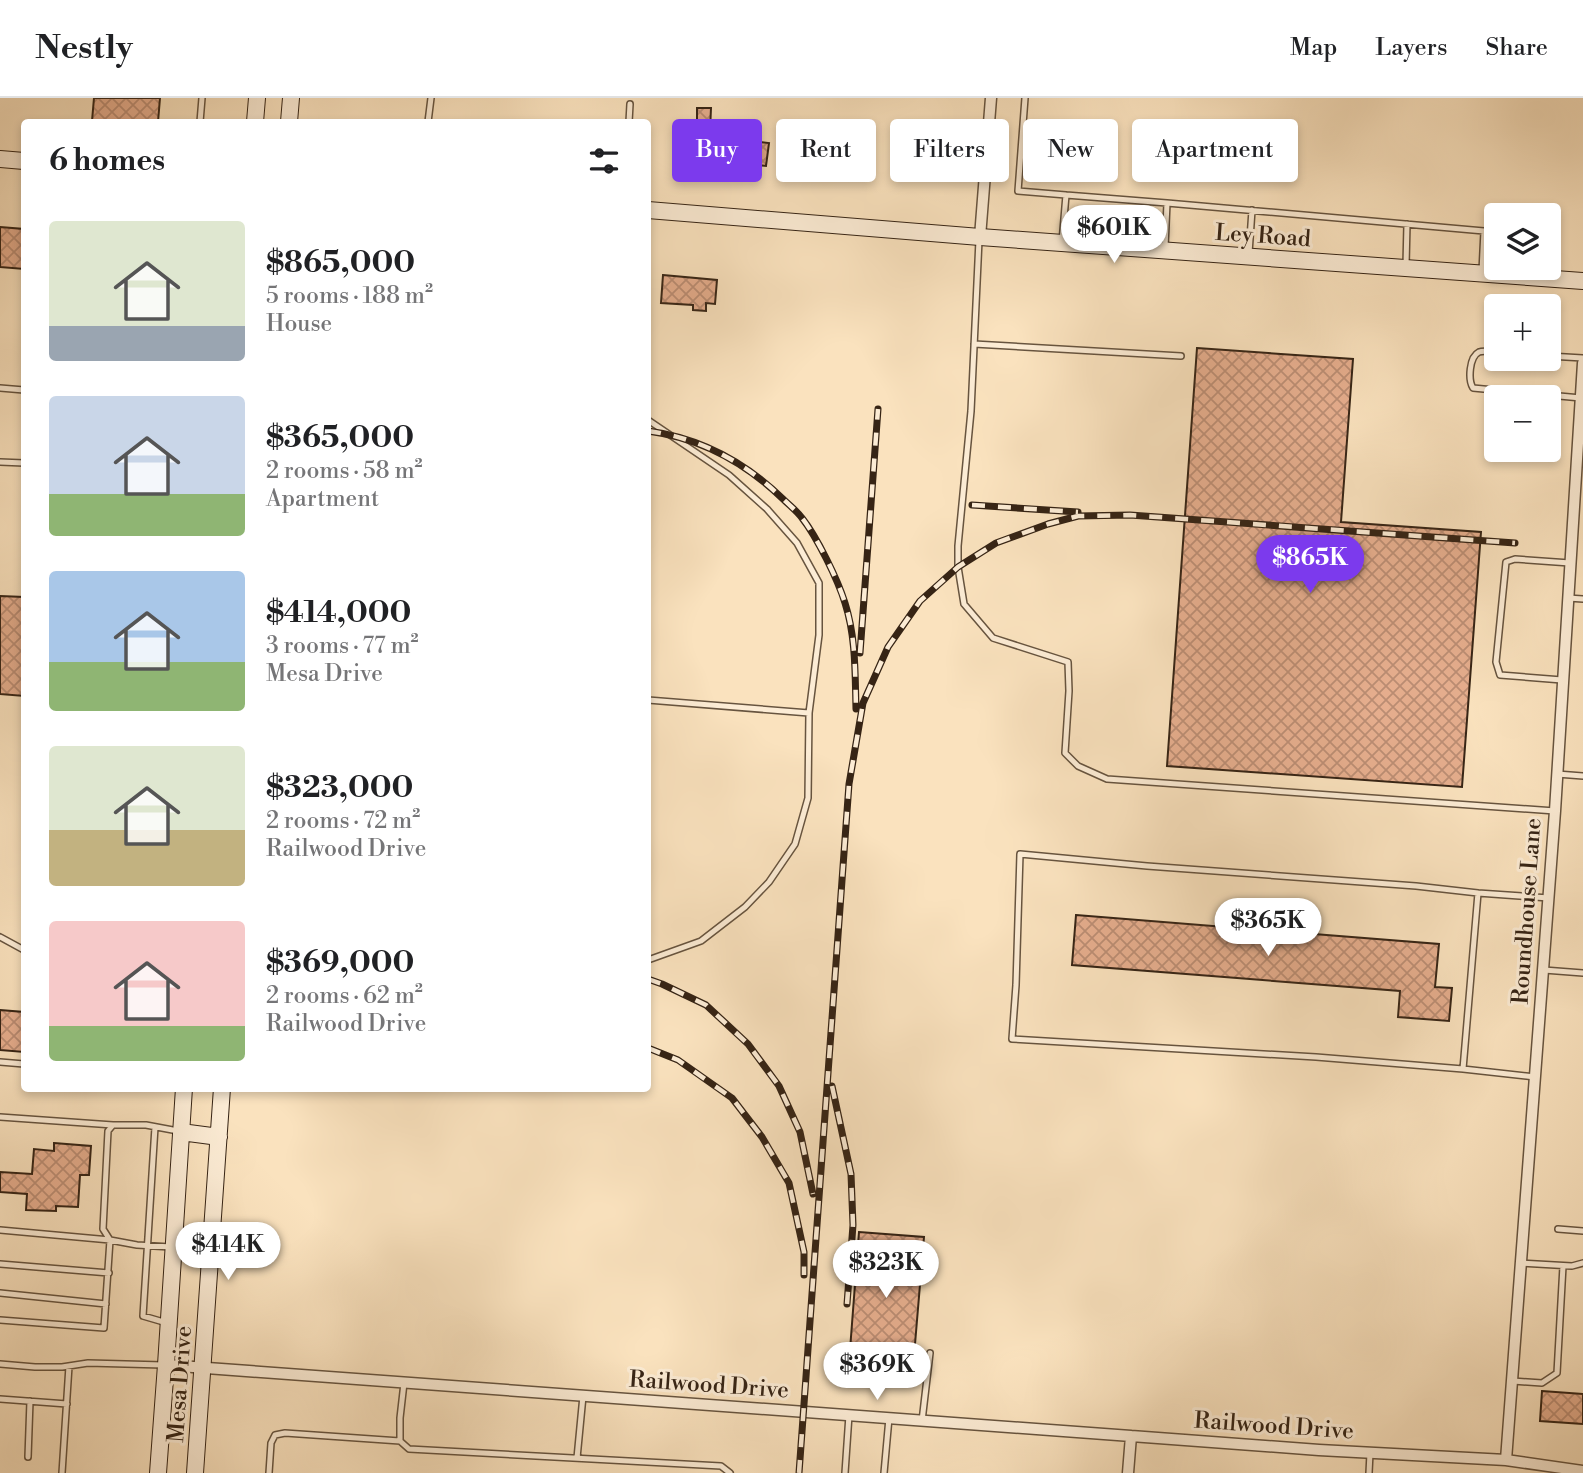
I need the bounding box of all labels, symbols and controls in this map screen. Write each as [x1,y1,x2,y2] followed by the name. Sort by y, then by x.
[35,28,133,69] text: Nestly
[1290,33,1337,63] text: Map
[1375,33,1447,63] text: Layers
[1485,33,1548,63] text: Share
[672,119,762,182] chip: Buy
[776,119,876,182] chip: Rent
[890,119,1009,182] chip: Filters
[1023,119,1118,182] chip: New
[1132,119,1298,182] chip: Apartment
[49,142,165,180] text: 6 homes
[585,142,623,180] icon: filters
[1484,203,1561,462] map controls
[1484,203,1561,280] button: layers
[1065,206,1163,265] pin: $601K
[1077,214,1151,242] text: $601K
[1214,219,1312,253] street label: Ley Road
[266,244,415,282] text: $865,000
[105,249,189,333] icon: home
[266,282,433,310] text: 5 rooms · 188 m²
[1484,294,1561,371] button: +
[266,310,332,338] text: House
[1484,385,1561,462] button: −
[266,419,414,457] text: $365,000
[105,424,189,508] icon: home
[266,457,423,485] text: 2 rooms · 58 m²
[266,485,379,513] text: Apartment
[1261,536,1359,595] pin: $865K
[1272,544,1348,572] text: $865K
[266,594,411,632] text: $414,000
[105,599,189,683] icon: home
[266,632,419,660] text: 3 rooms · 77 m²
[266,660,383,688] text: Mesa Drive
[266,769,413,807] text: $323,000
[105,774,189,858] icon: home
[266,807,420,835] text: 2 rooms · 72 m²
[1507,817,1547,1005] street label: Roundhouse Lane
[266,835,426,863] text: Railwood Drive
[1219,898,1317,958] pin: $365K
[1231,907,1305,935] text: $365K
[266,944,414,982] text: $369,000
[105,949,189,1033] icon: home
[266,982,423,1010] text: 2 rooms · 62 m²
[266,1010,426,1038] text: Railwood Drive
[179,1222,277,1282] pin: $414K
[192,1231,264,1259] text: $414K
[837,1240,935,1300] pin: $323K
[849,1249,923,1277] text: $323K
[162,1325,198,1443] street label: Mesa Drive
[828,1342,926,1402] pin: $369K
[839,1351,915,1379] text: $369K
[628,1365,790,1405] street label: Railwood Drive
[1193,1406,1355,1446] street label: Railwood Drive

